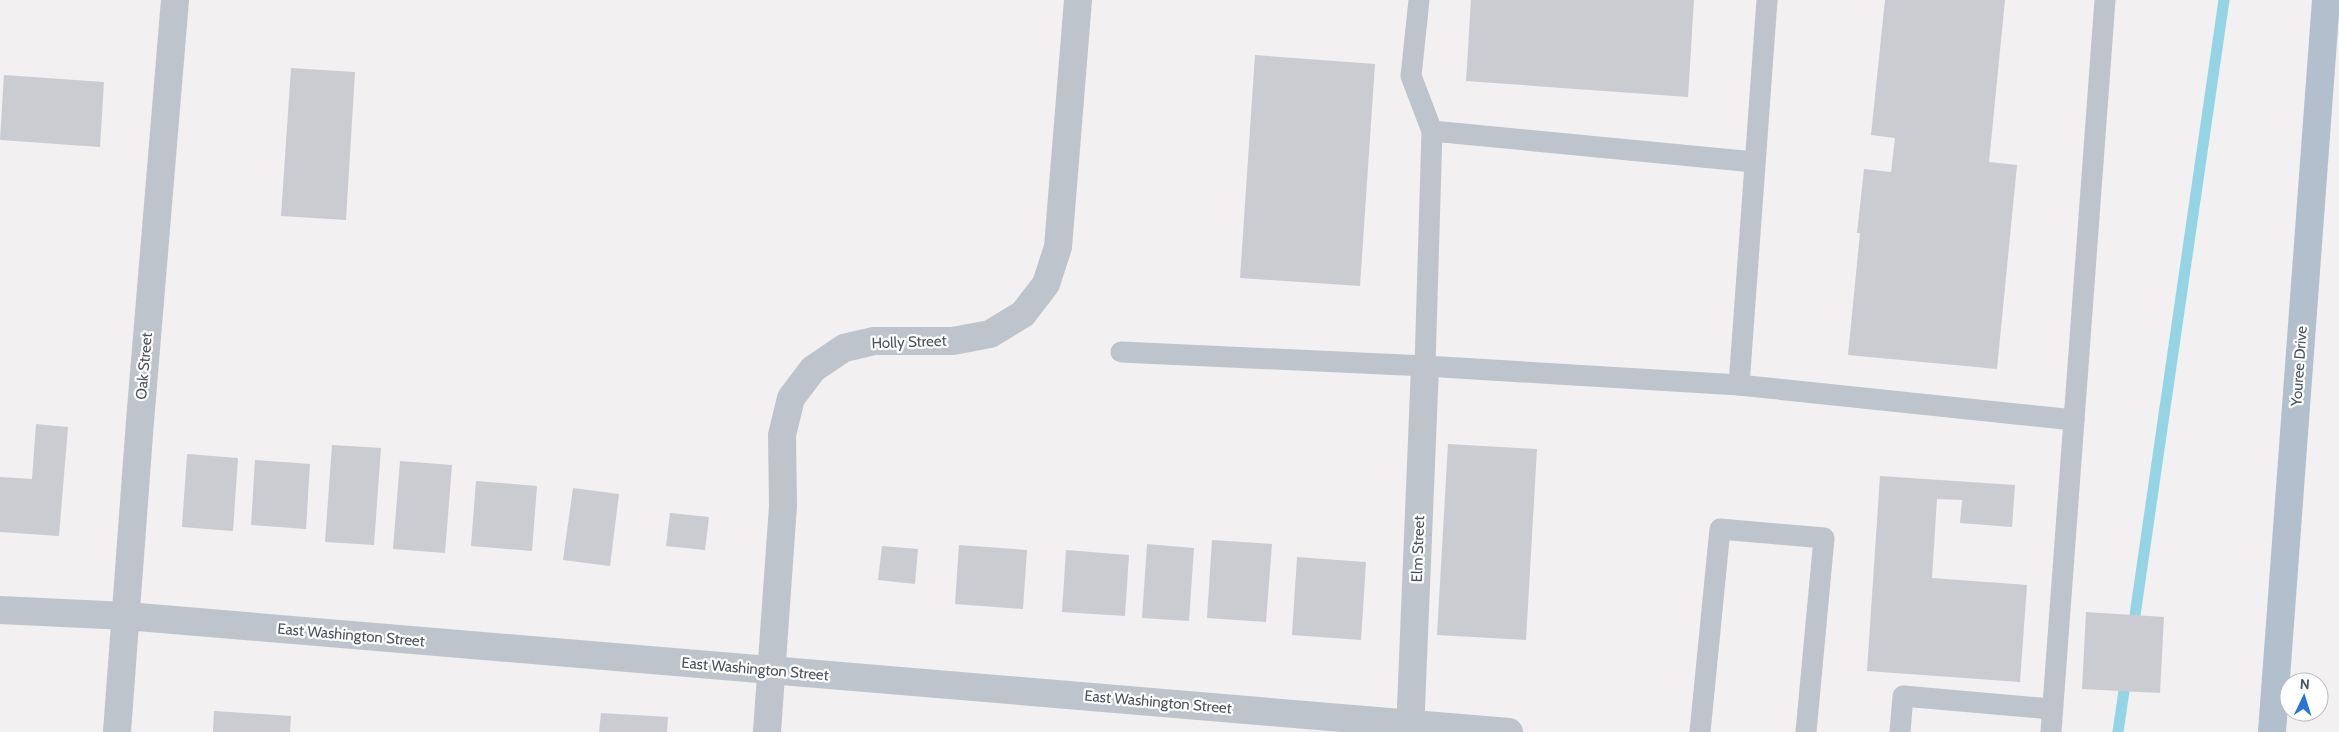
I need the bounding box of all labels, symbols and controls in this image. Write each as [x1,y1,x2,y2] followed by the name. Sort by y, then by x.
[2287,325,2311,408] street label: Youree Drive
[132,332,156,400] street label: Oak Street
[871,332,947,352] street label: Holly Street
[1408,515,1428,583] street label: Elm Street
[277,620,425,650] street label: East Washington Street
[681,654,829,684] street label: East Washington Street
[2279,672,2329,722] north arrow
[2299,675,2310,693] text: N
[1084,687,1232,717] street label: East Washington Street

